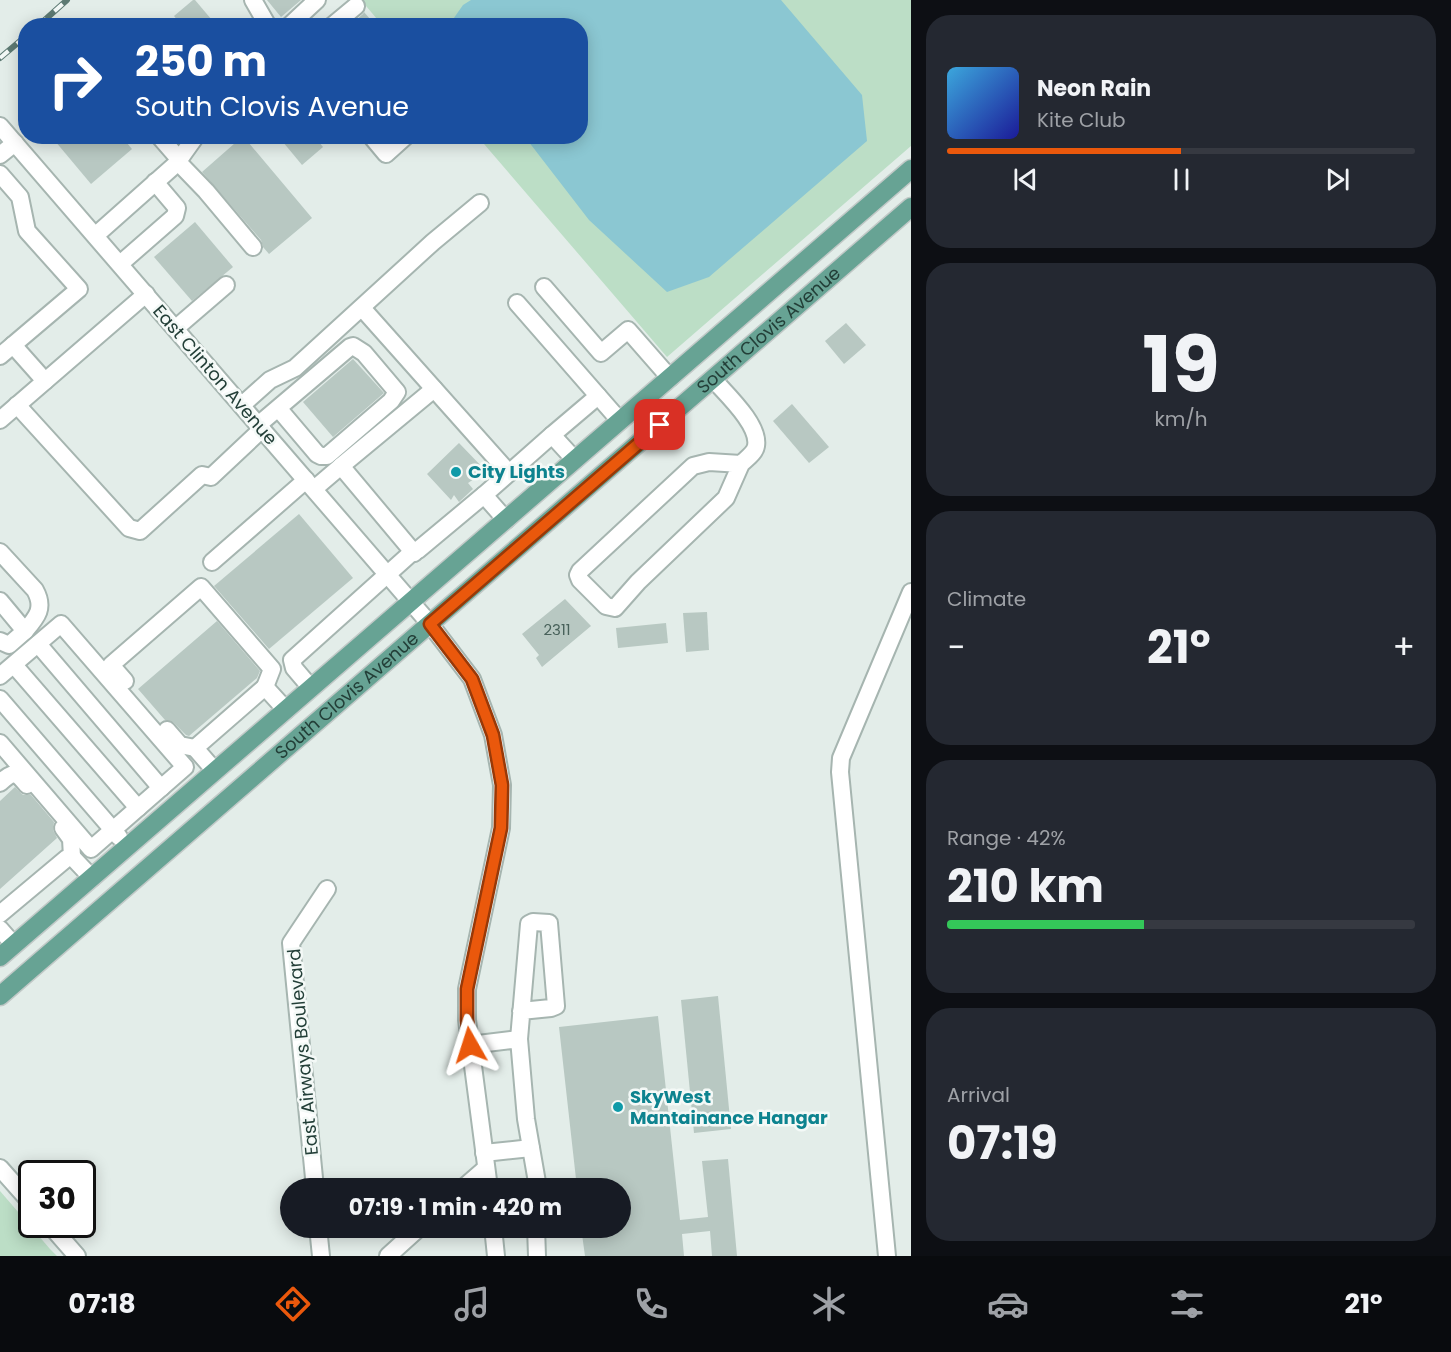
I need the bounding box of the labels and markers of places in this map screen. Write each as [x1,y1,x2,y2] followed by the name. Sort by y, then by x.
[634,399,685,450] pin
[468,459,565,484] place label: City Lights
[449,465,463,479] marker: City Lights
[630,1084,828,1130] place label: SkyWest Mantainance Hangar
[611,1100,625,1114] marker: SkyWest Mantainance Hangar

